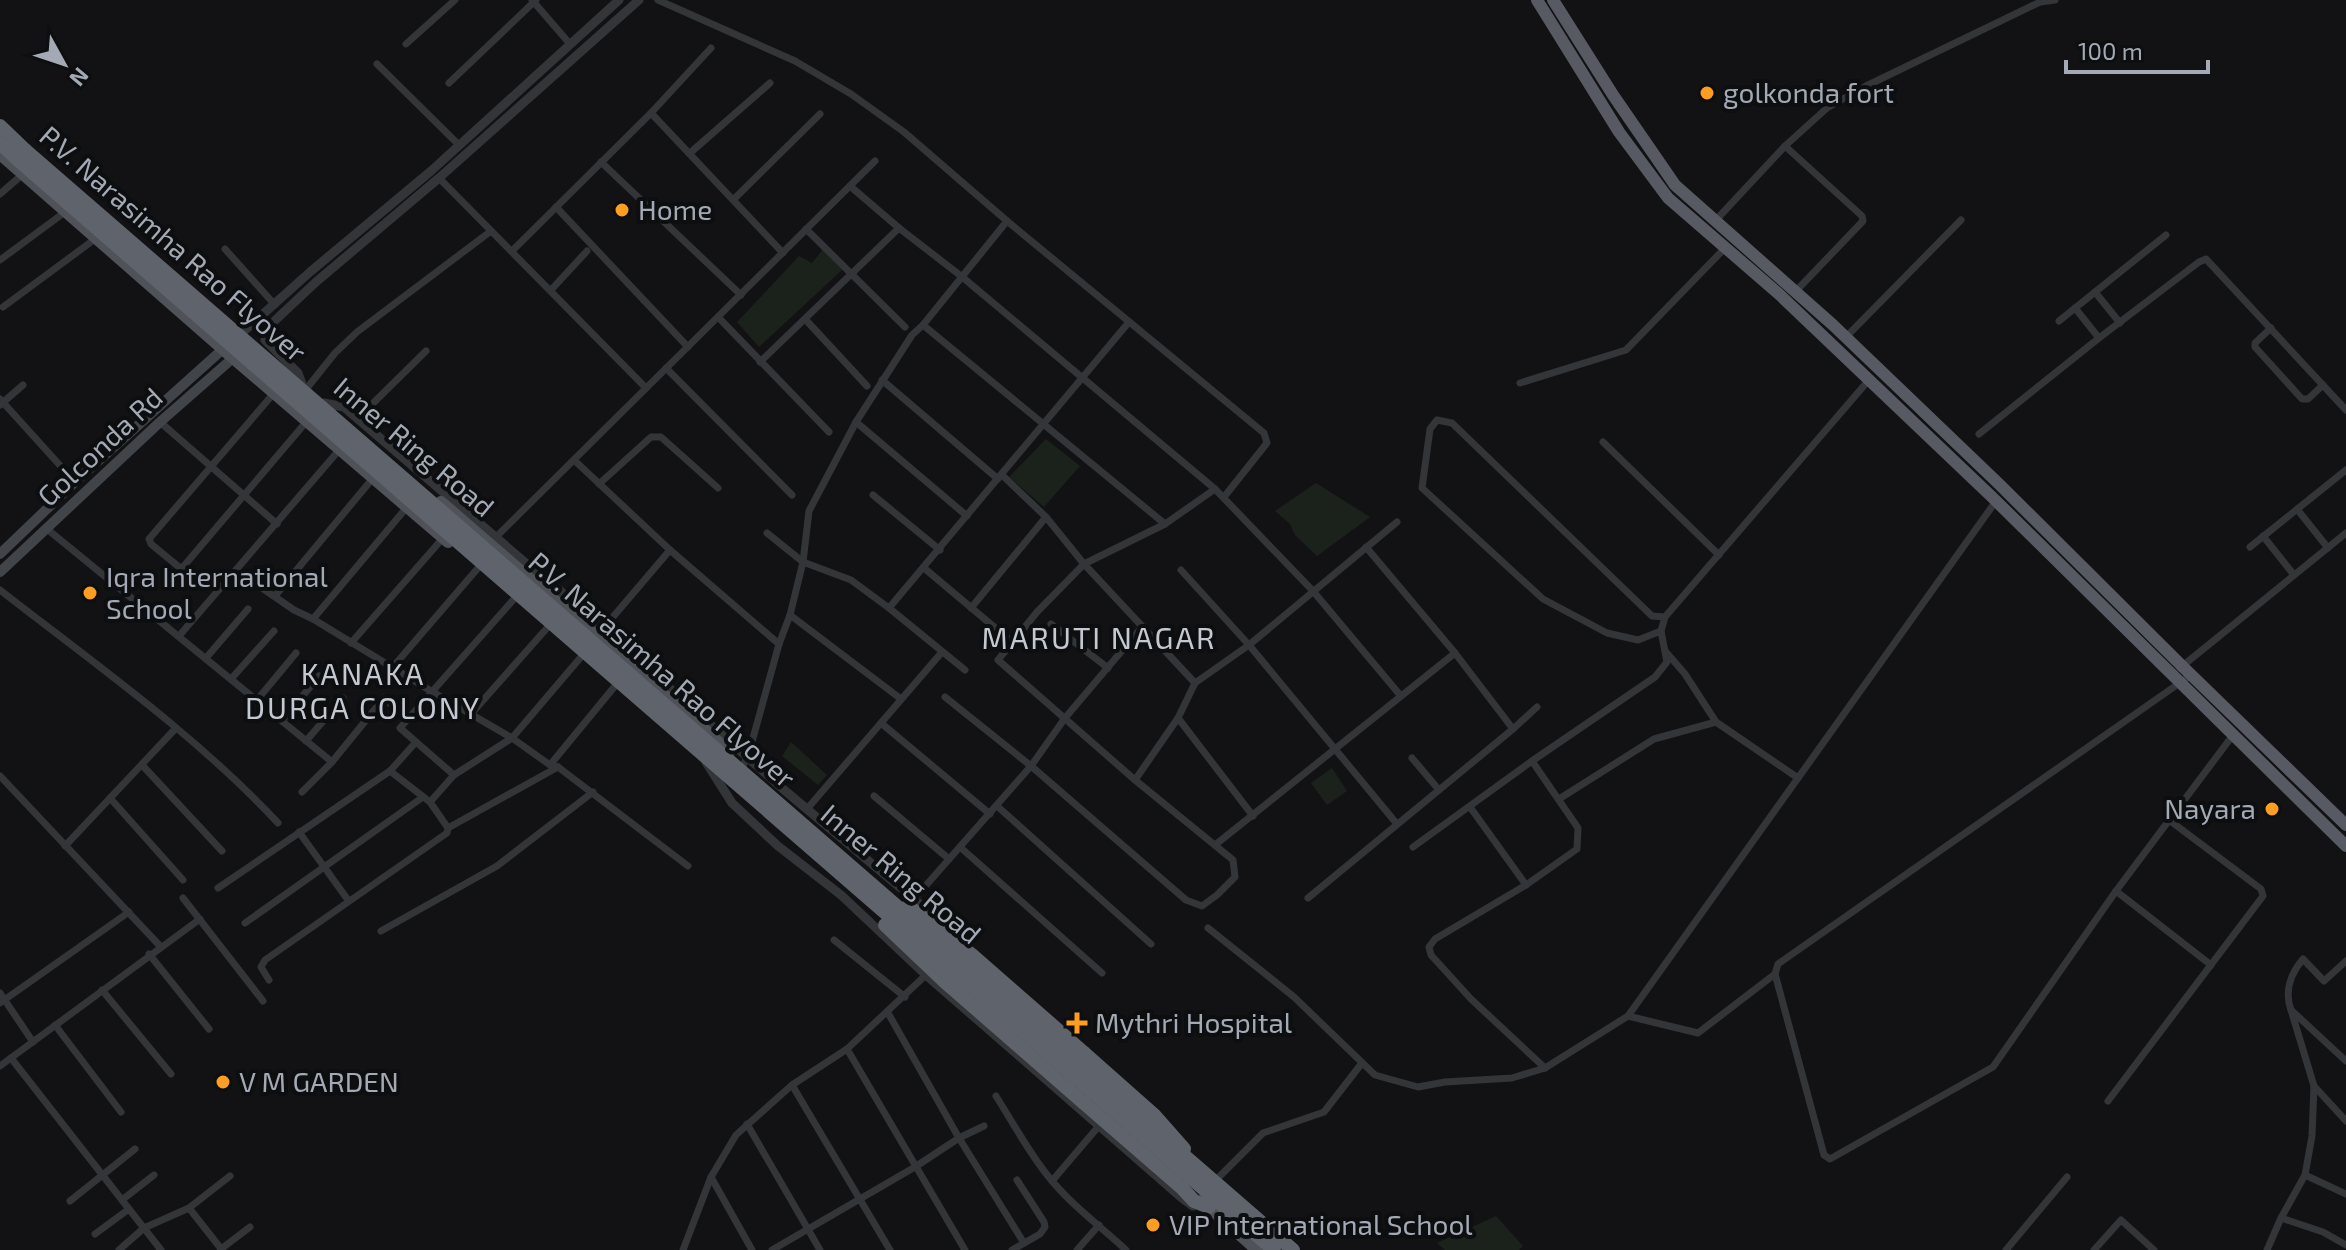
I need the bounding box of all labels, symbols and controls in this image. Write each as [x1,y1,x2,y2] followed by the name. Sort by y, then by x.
[24,24,104,104] north arrow
[2066,24,2208,74] scale bar
[2078,36,2143,65] text: 100 m
[65,63,95,92] text: N
[1723,75,1894,109] place label: golkonda fort
[1698,84,1716,102] marker: golkonda fort
[33,118,314,368] street label: P.V. Narasimha Rao Flyover
[638,192,712,226] place label: Home
[613,201,631,219] marker: Home
[328,369,502,523] street label: Inner Ring Road
[30,380,169,513] street label: Golconda Rd
[522,544,803,794] street label: P.V. Narasimha Rao Flyover
[106,559,328,625] place label: Iqra International School
[81,584,99,602] marker: Iqra International School
[981,619,1217,655] district label: MARUTI NAGAR
[245,655,481,725] district label: KANAKA DURGA COLONY
[2164,791,2256,825] place label: Nayara
[815,796,989,950] street label: Inner Ring Road
[2263,800,2281,818] marker: Nayara
[1095,1005,1293,1039] place label: Mythri Hospital
[1066,1012,1088,1034] marker: Mythri Hospital
[239,1064,399,1098] place label: V M GARDEN
[214,1073,232,1091] marker: V M GARDEN
[1169,1207,1473,1241] place label: VIP International School
[1144,1216,1162,1234] marker: VIP International School

